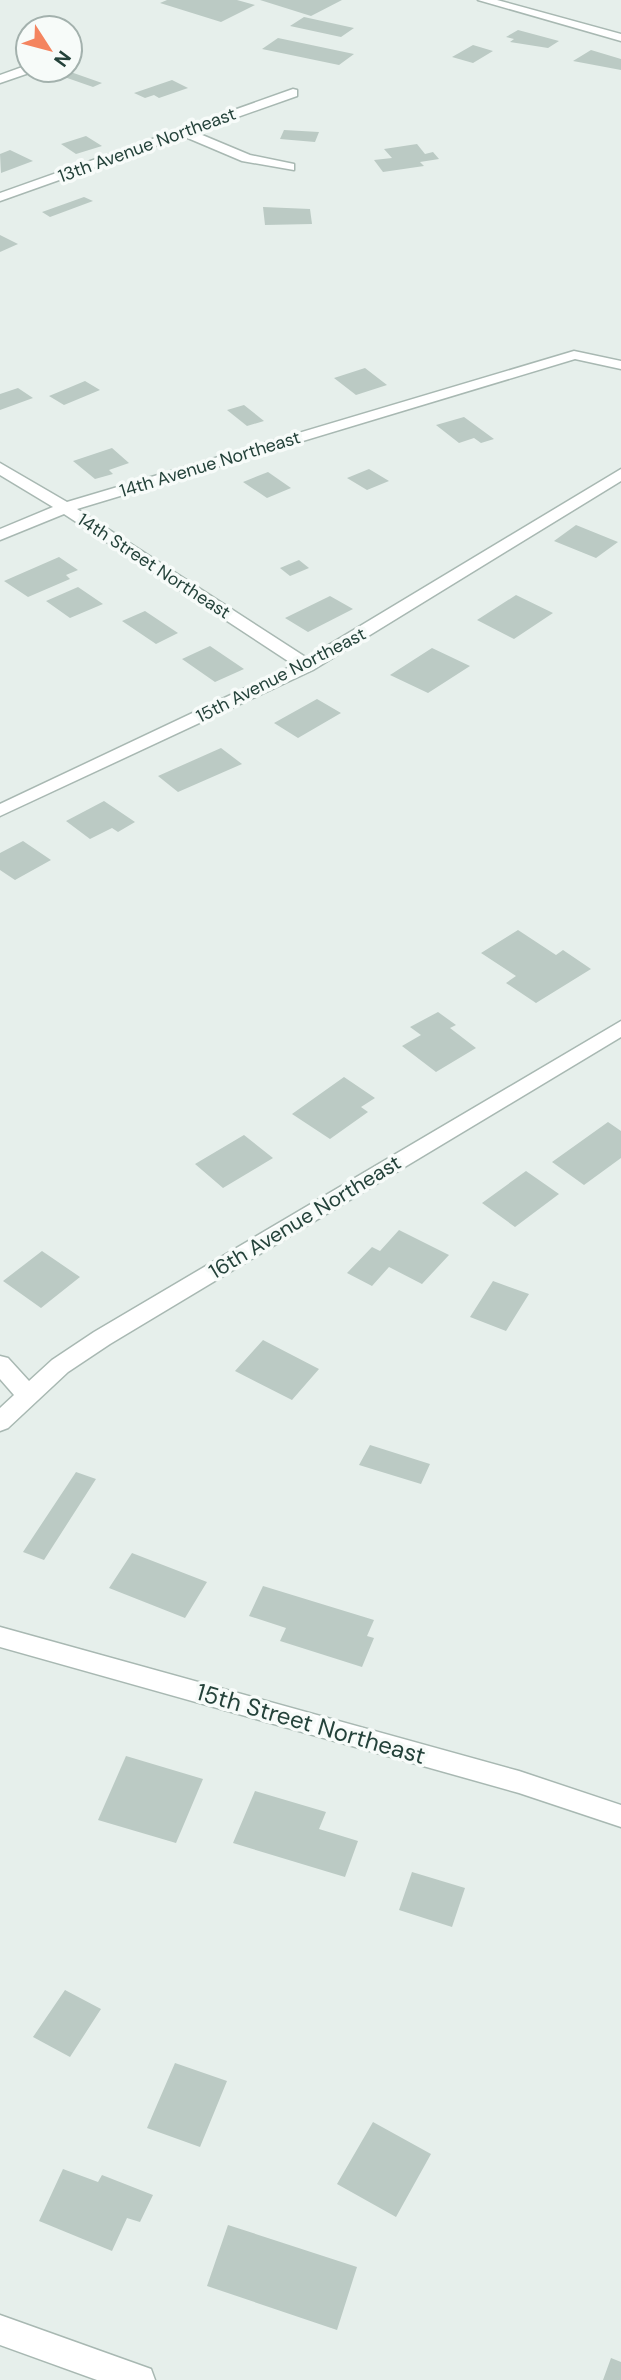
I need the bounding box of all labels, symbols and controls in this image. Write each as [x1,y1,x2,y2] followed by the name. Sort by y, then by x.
[14,14,84,84] north arrow
[48,46,77,72] text: N
[55,102,239,188] street label: 13th Avenue Northeast
[117,425,303,503] street label: 14th Avenue Northeast
[73,508,235,624] street label: 14th Street Northeast
[192,622,370,728] street label: 15th Avenue Northeast
[204,1149,406,1285] street label: 16th Avenue Northeast
[193,1676,429,1771] street label: 15th Street Northeast

